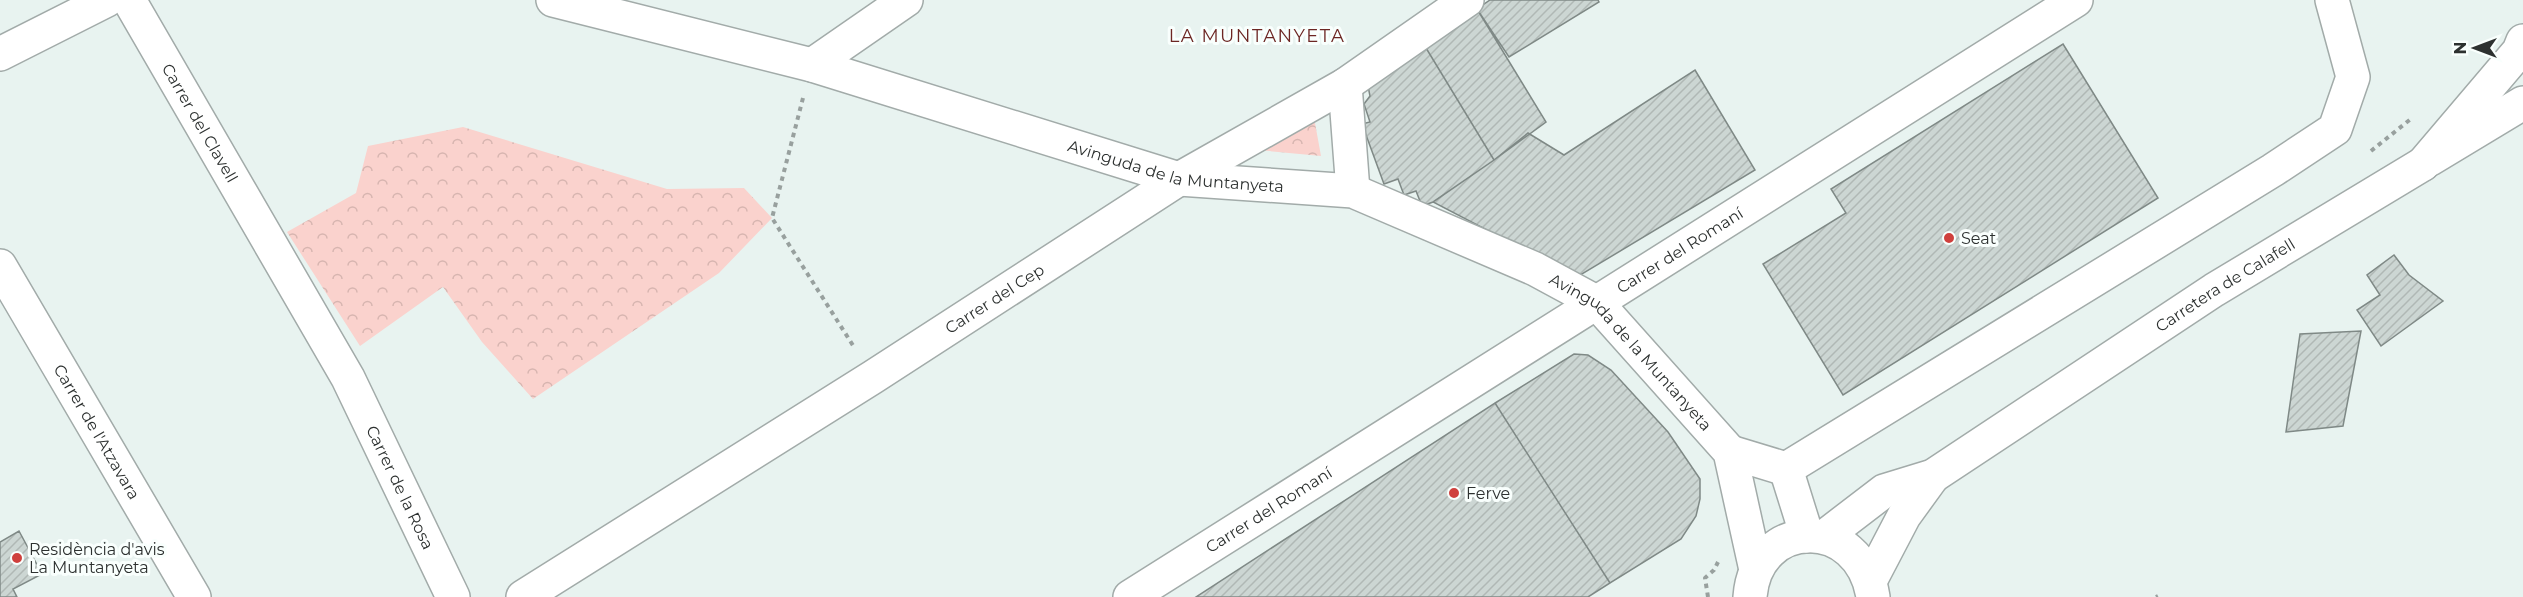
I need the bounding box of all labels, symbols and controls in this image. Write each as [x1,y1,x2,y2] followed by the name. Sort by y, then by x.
[2445,18,2505,78] north arrow
[1169,25,1345,47] district label: LA MUNTANYETA
[2451,42,2470,54] text: N
[158,60,242,186] street label: Carrer del Clavell
[1066,136,1284,196] street label: Avinguda de la Muntanyeta
[1613,203,1747,297] street label: Carrer del Romaní
[1961,229,1997,248] place label: Seat
[1942,231,1956,245] marker: Seat
[2152,234,2298,336] street label: Carretera de Calafell
[941,259,1048,337] street label: Carrer del Cep
[1546,269,1716,435] street label: Avinguda de la Muntanyeta
[50,361,144,503] street label: Carrer de l'Atzavara
[363,422,438,552] street label: Carrer de la Rosa
[1202,462,1336,556] street label: Carrer del Romaní
[1466,484,1510,503] place label: Ferve
[1447,486,1461,500] marker: Ferve
[29,540,165,577] place label: Residència d'avis La Muntanyeta
[10,551,24,565] marker: Residència d'avis La Muntanyeta

